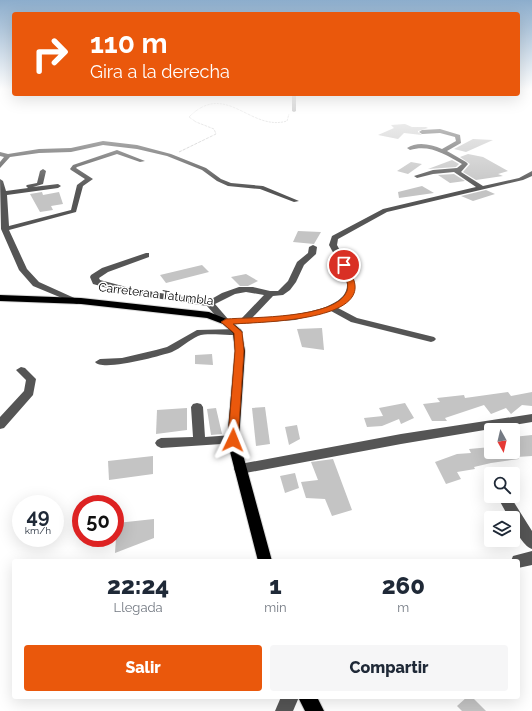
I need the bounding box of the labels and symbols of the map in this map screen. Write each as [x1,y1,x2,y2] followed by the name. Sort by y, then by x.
[327,248,361,282] pin
[98,280,214,308] street label: Carretera a Tatumbla
[212,419,254,461] position arrow
[484,423,520,459] north arrow
[72,495,124,547] speed limit sign: 50

